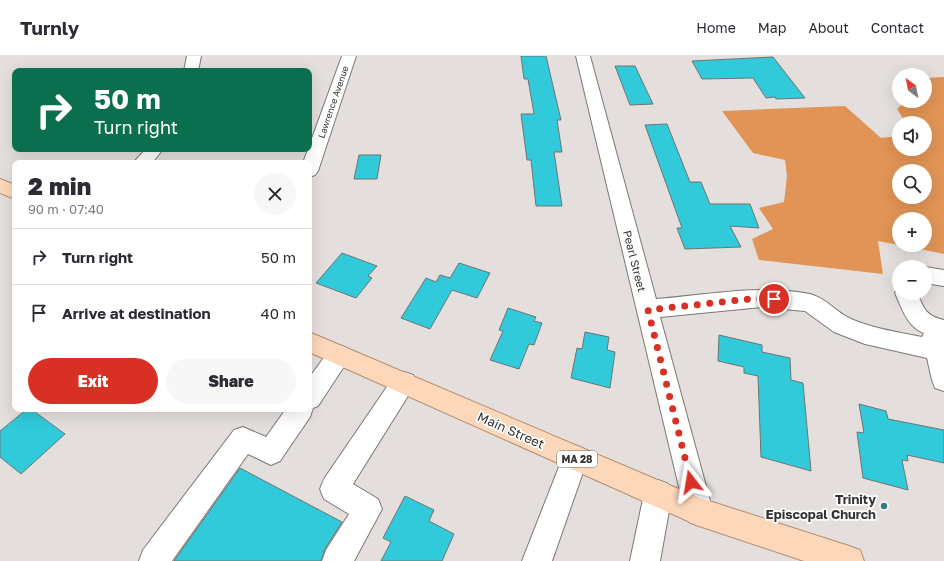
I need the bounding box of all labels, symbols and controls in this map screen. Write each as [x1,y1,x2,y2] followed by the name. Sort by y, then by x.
[20,16,79,39] text: Turnly
[696,19,736,36] text: Home
[758,19,786,36] text: Map
[808,19,849,36] text: About
[871,19,924,36] text: Contact
[315,64,351,140] street label: Lawrence Avenue
[892,68,932,108] north arrow
[892,68,932,300] map controls
[94,82,161,115] text: 50 m
[28,84,80,136] icon: right
[94,116,178,138] text: Turn right
[892,116,932,156] button: sound
[892,164,932,204] button: search
[28,171,91,200] text: 2 min
[254,173,296,215] button: close
[28,201,104,217] text: 90 m · 07:40
[892,212,932,252] button: +
[621,229,649,293] street label: Pearl Street
[28,246,50,268] icon: right
[62,248,133,266] text: Turn right
[261,248,296,266] text: 50 m
[892,260,932,300] button: −
[757,282,791,316] pin
[763,288,785,310] icon: arrive
[28,302,50,324] icon: arrive
[62,304,211,322] text: Arrive at destination
[261,304,296,322] text: 40 m
[28,358,158,404] button: Exit
[166,358,296,404] button: Share
[475,408,547,452] street label: Main Street
[557,451,597,467] road number: MA 28
[670,461,712,503] position arrow
[766,491,876,522] place label: Trinity Episcopal Church
[879,501,889,511] marker: Trinity Episcopal Church

